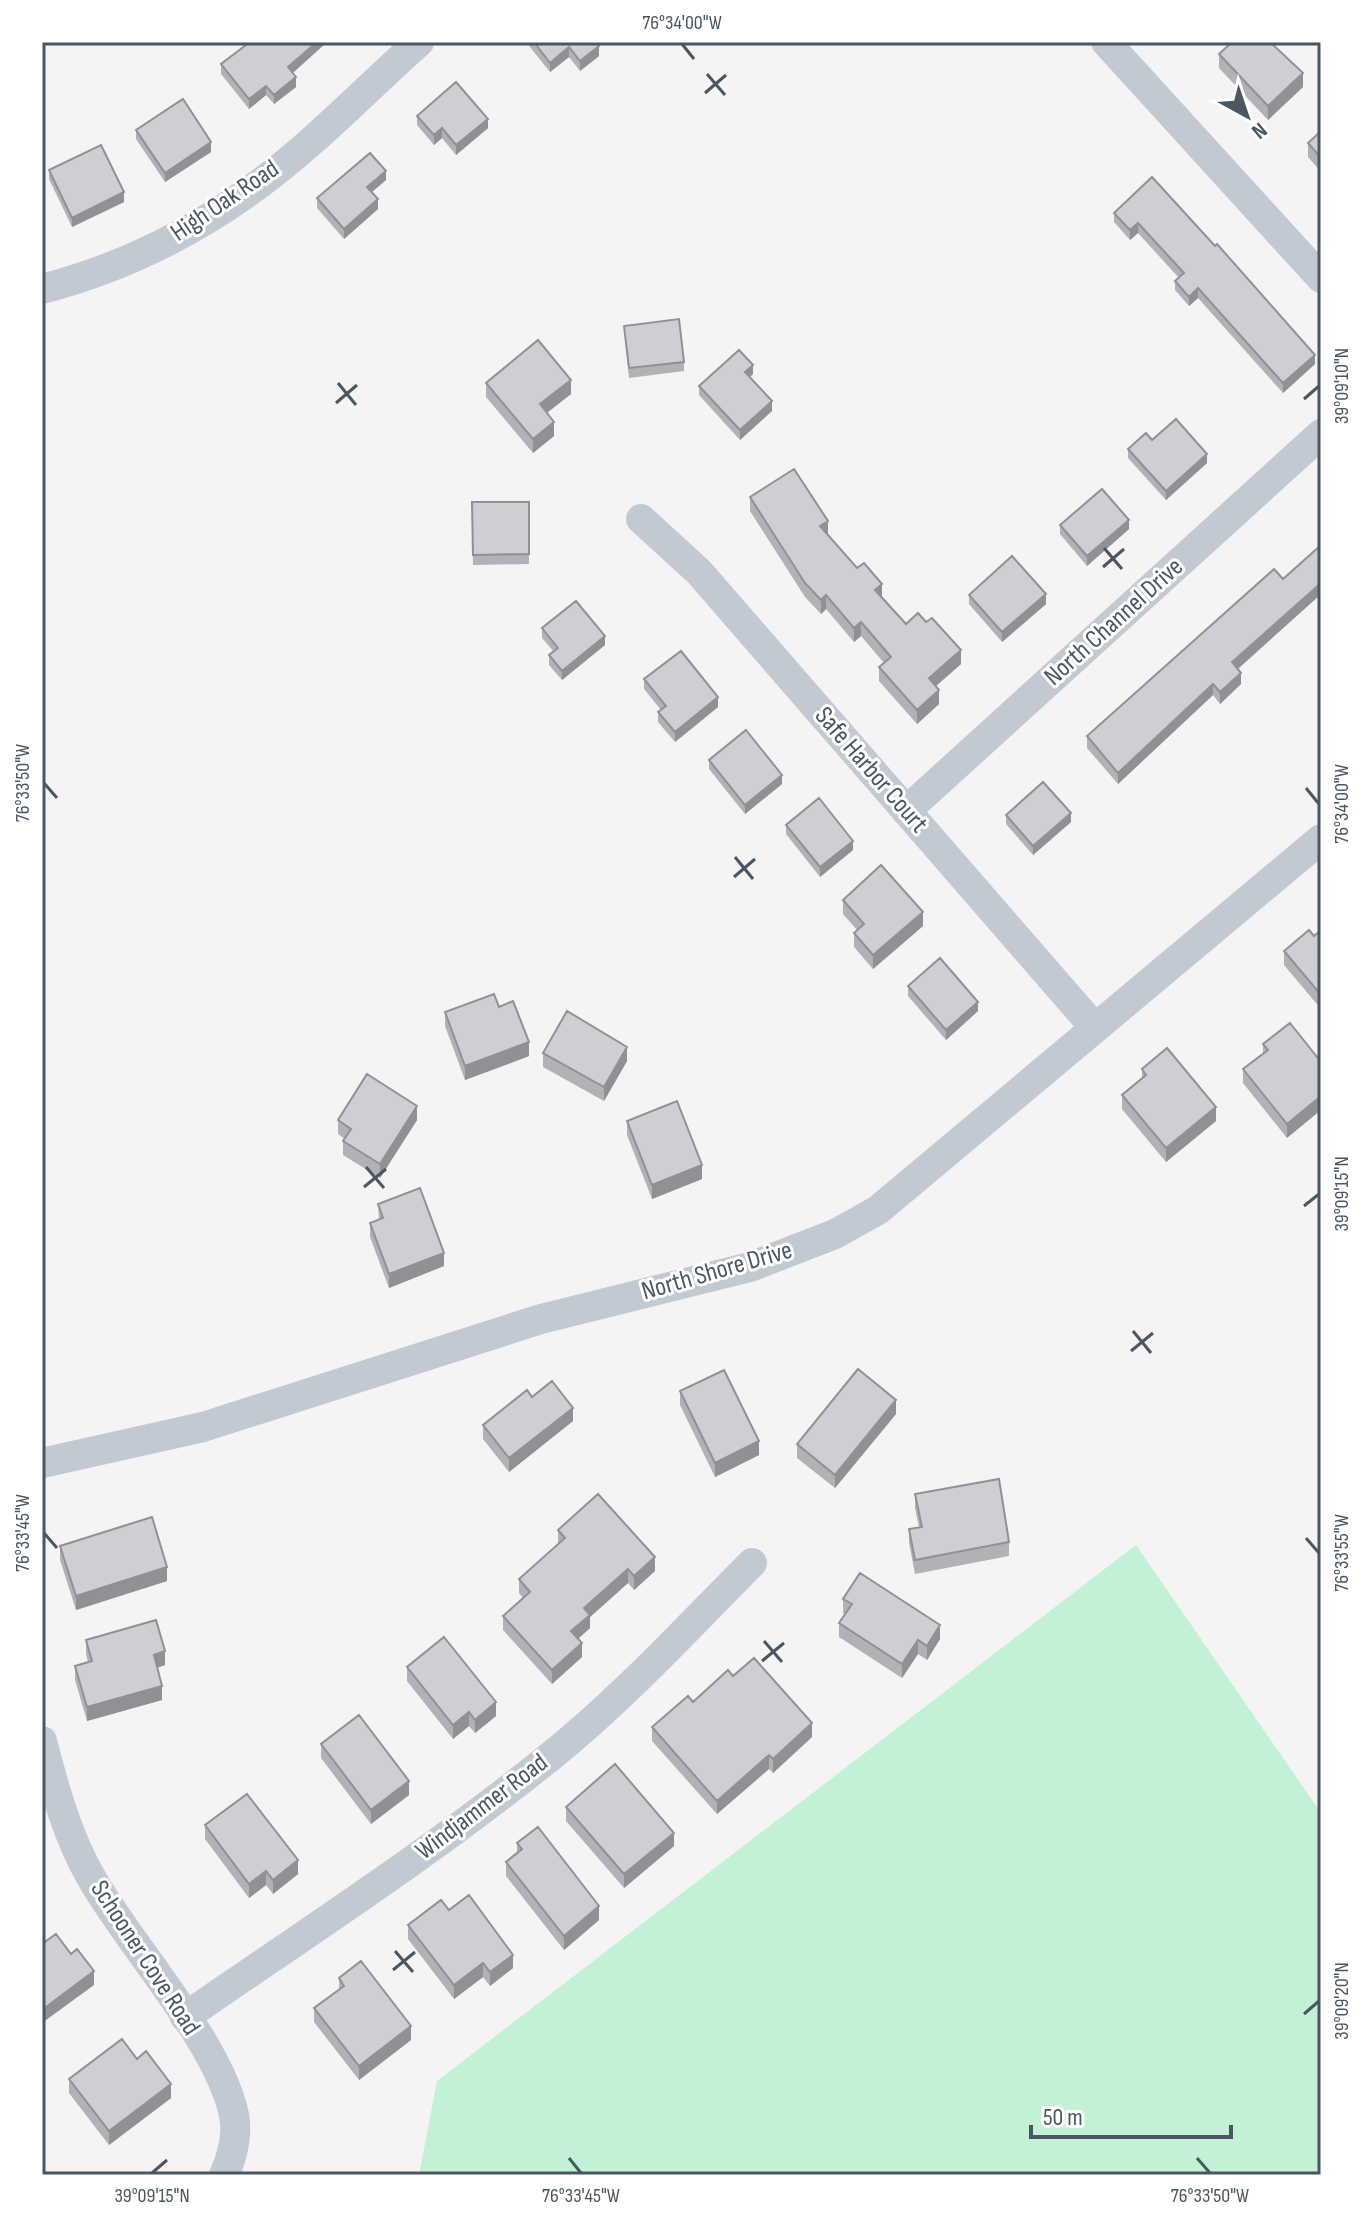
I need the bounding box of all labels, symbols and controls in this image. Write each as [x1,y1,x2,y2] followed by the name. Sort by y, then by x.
[642,11,722,35] text: 76°34'00"W
[1207,76,1287,156] north arrow
[1246,116,1272,144] text: N
[165,154,285,248] street label: High Oak Road
[1330,348,1354,424] text: 39°09'10"N
[1038,552,1190,692] street label: North Channel Drive
[808,701,934,839] street label: Safe Harbor Court
[11,744,35,822] text: 76°33'50"W
[1330,764,1354,844] text: 76°34'00"W
[1330,1156,1354,1232] text: 39°09'15"N
[638,1235,796,1307] street label: North Shore Drive
[11,1494,35,1572] text: 76°33'45"W
[1330,1514,1354,1592] text: 76°33'55"W
[410,1747,554,1867] street label: Windjammer Road
[83,1875,207,2041] street label: Schooner Cove Road
[1330,1962,1354,2040] text: 39°09'20"N
[1031,2089,1231,2139] scale bar
[1043,2103,1083,2132] text: 50 m
[114,2184,190,2208] text: 39°09'15"N
[542,2184,620,2208] text: 76°33'45"W
[1171,2184,1249,2208] text: 76°33'50"W

